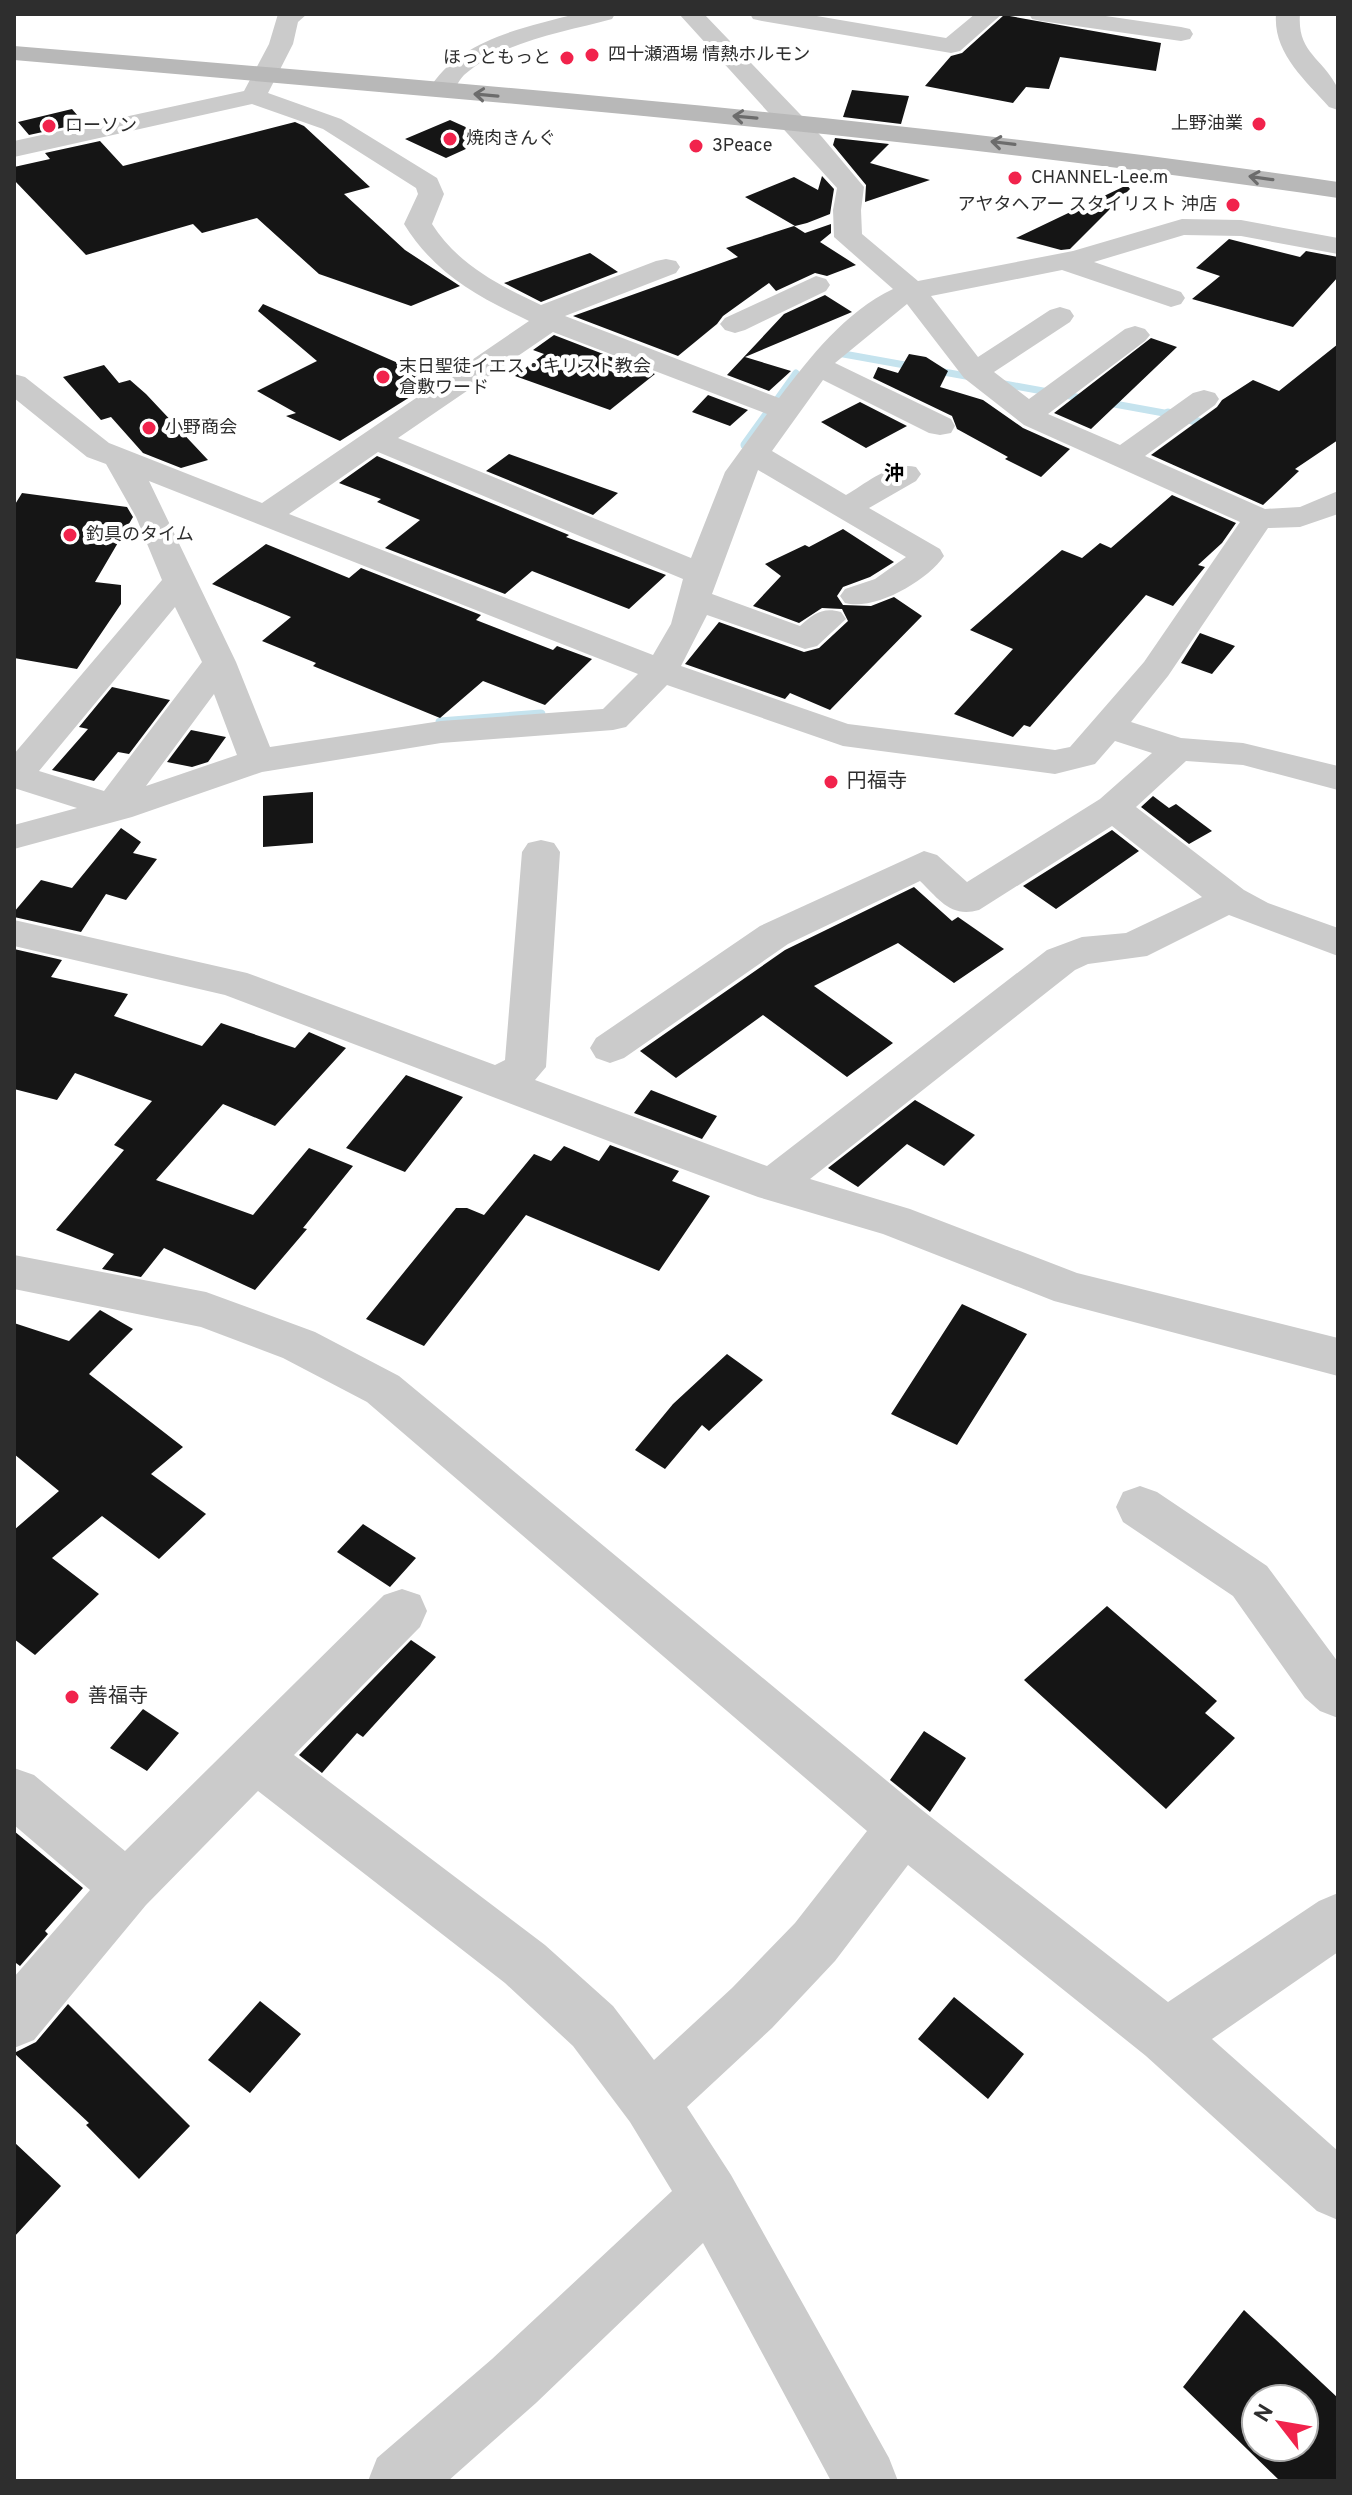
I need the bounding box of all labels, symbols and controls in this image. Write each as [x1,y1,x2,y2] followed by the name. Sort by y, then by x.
[608,44,810,67] place label: 四十瀬酒場 情熱ホルモン
[583,46,601,64] marker: 四十瀬酒場 情熱ホルモン
[443,47,551,70] place label: ほっともっと
[558,49,576,67] marker: ほっともっと
[473,87,499,102] one-way arrow
[732,109,759,124] one-way arrow
[1171,113,1243,136] place label: 上野油業
[65,115,137,138] place label: ローソン
[1250,115,1268,133] marker: 上野油業
[40,117,58,135] marker: ローソン
[466,128,556,151] place label: 焼肉きんぐ
[441,130,459,148] marker: 焼肉きんぐ
[712,135,772,158] place label: 3Peace
[990,135,1017,150] one-way arrow
[687,137,705,155] marker: 3Peace
[1031,167,1168,190] place label: CHANNEL-Lee.m
[1006,169,1024,187] marker: CHANNEL-Lee.m
[1249,170,1274,185] one-way arrow
[958,194,1217,217] place label: アヤタヘアー スタイリスト 沖店
[1224,196,1242,214] marker: アヤタヘアー スタイリスト 沖店
[399,356,651,400] place label: 末日聖徒イエス・キリスト教会 倉敷ワード
[374,368,392,386] marker: 末日聖徒イエス・キリスト教会 倉敷ワード
[165,417,237,440] place label: 小野商会
[140,419,158,437] marker: 小野商会
[884,462,904,488] district label: 沖
[86,524,194,547] place label: 釣具のタイム
[61,526,79,544] marker: 釣具のタイム
[847,769,907,795] place label: 円福寺
[822,773,840,791] marker: 円福寺
[88,1684,148,1710] place label: 善福寺
[63,1688,81,1706] marker: 善福寺
[1240,2383,1320,2463] north arrow
[1249,2400,1281,2428] text: N

